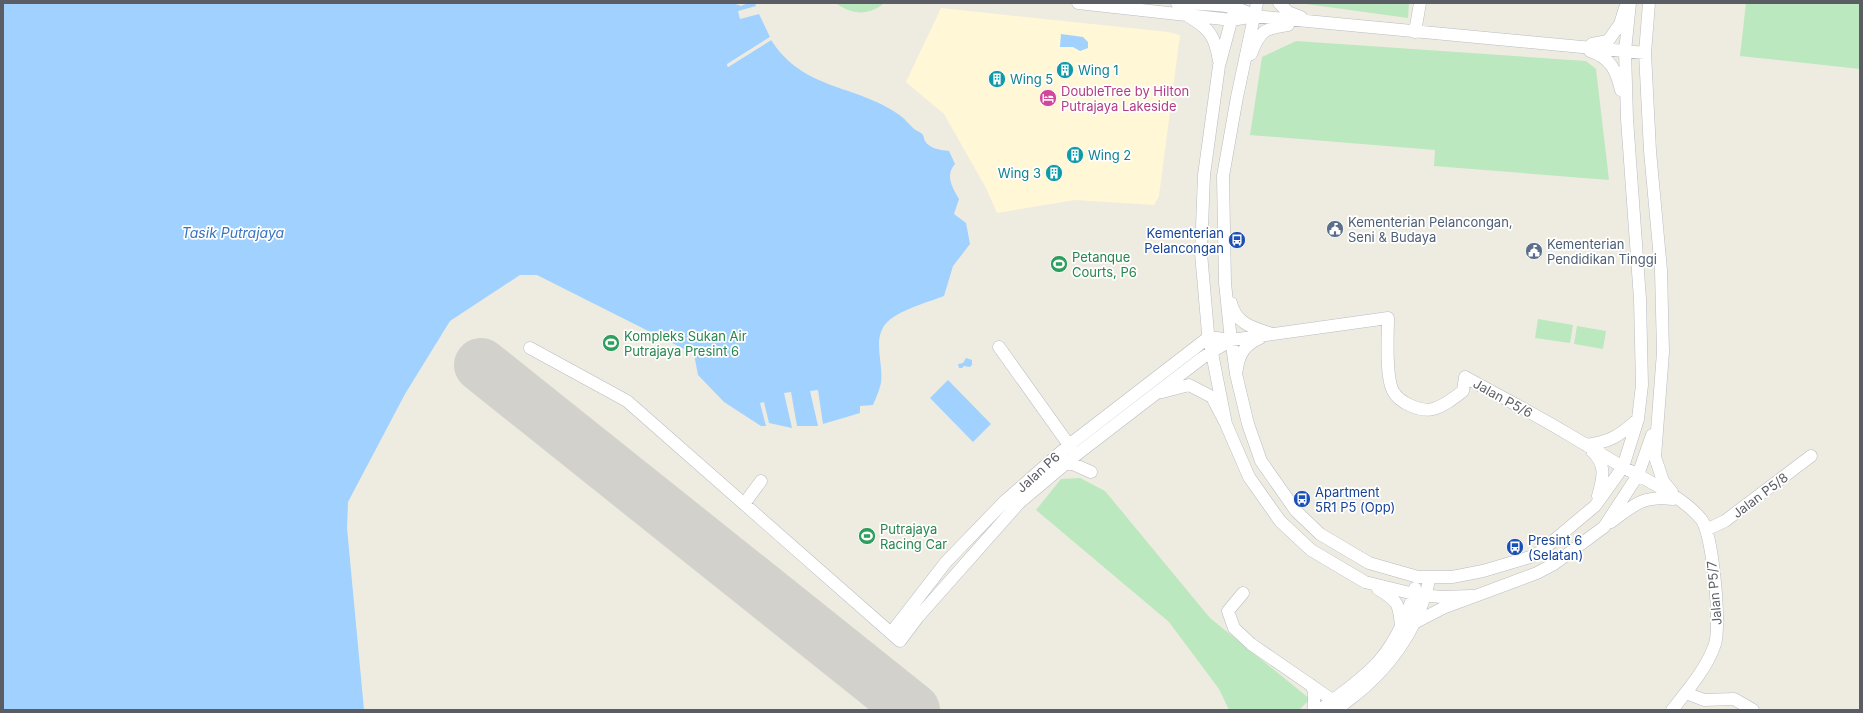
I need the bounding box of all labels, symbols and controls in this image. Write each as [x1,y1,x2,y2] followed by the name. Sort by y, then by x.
[1055,60,1075,80] building icon: Wing 1
[1078,62,1119,78] place label: Wing 1
[987,69,1007,89] building icon: Wing 5
[1010,71,1053,87] place label: Wing 5
[1061,83,1189,114] place label: DoubleTree by Hilton Putrajaya Lakeside
[1038,88,1058,108] hotel icon: DoubleTree by Hilton Putrajaya Lakeside
[1065,145,1085,165] building icon: Wing 2
[1088,147,1131,163] place label: Wing 2
[1044,163,1064,183] building icon: Wing 3
[998,165,1041,181] place label: Wing 3
[1348,214,1513,245] place label: Kementerian Pelancongan, Seni & Budaya
[1325,219,1345,239] public building icon: Kementerian Pelancongan, Seni & Budaya
[182,224,285,241] water label: Tasik Putrajaya
[1144,225,1224,256] place label: Kementerian Pelancongan
[1227,230,1247,250] bus stop icon: Kementerian Pelancongan
[1547,236,1657,267] place label: Kementerian Pendidikan Tinggi
[1524,241,1544,261] public building icon: Kementerian Pendidikan Tinggi
[1072,249,1137,280] place label: Petanque Courts, P6
[1049,254,1069,274] sports icon: Petanque Courts, P6
[624,328,747,359] place label: Kompleks Sukan Air Putrajaya Presint 6
[601,333,621,353] sports icon: Kompleks Sukan Air Putrajaya Presint 6
[1470,375,1536,421] street label: Jalan P5/6
[1013,448,1063,496] street label: Jalan P6
[1729,469,1791,521] street label: Jalan P5/8
[1315,484,1395,515] place label: Apartment 5R1 P5 (Opp)
[1292,489,1312,509] bus stop icon: Apartment 5R1 P5 (Opp)
[880,521,947,552] place label: Putrajaya Racing Car
[857,526,877,546] sports icon: Putrajaya Racing Car
[1528,532,1583,563] place label: Presint 6 (Selatan)
[1505,537,1525,557] bus stop icon: Presint 6 (Selatan)
[1703,560,1725,626] street label: Jalan P5/7

